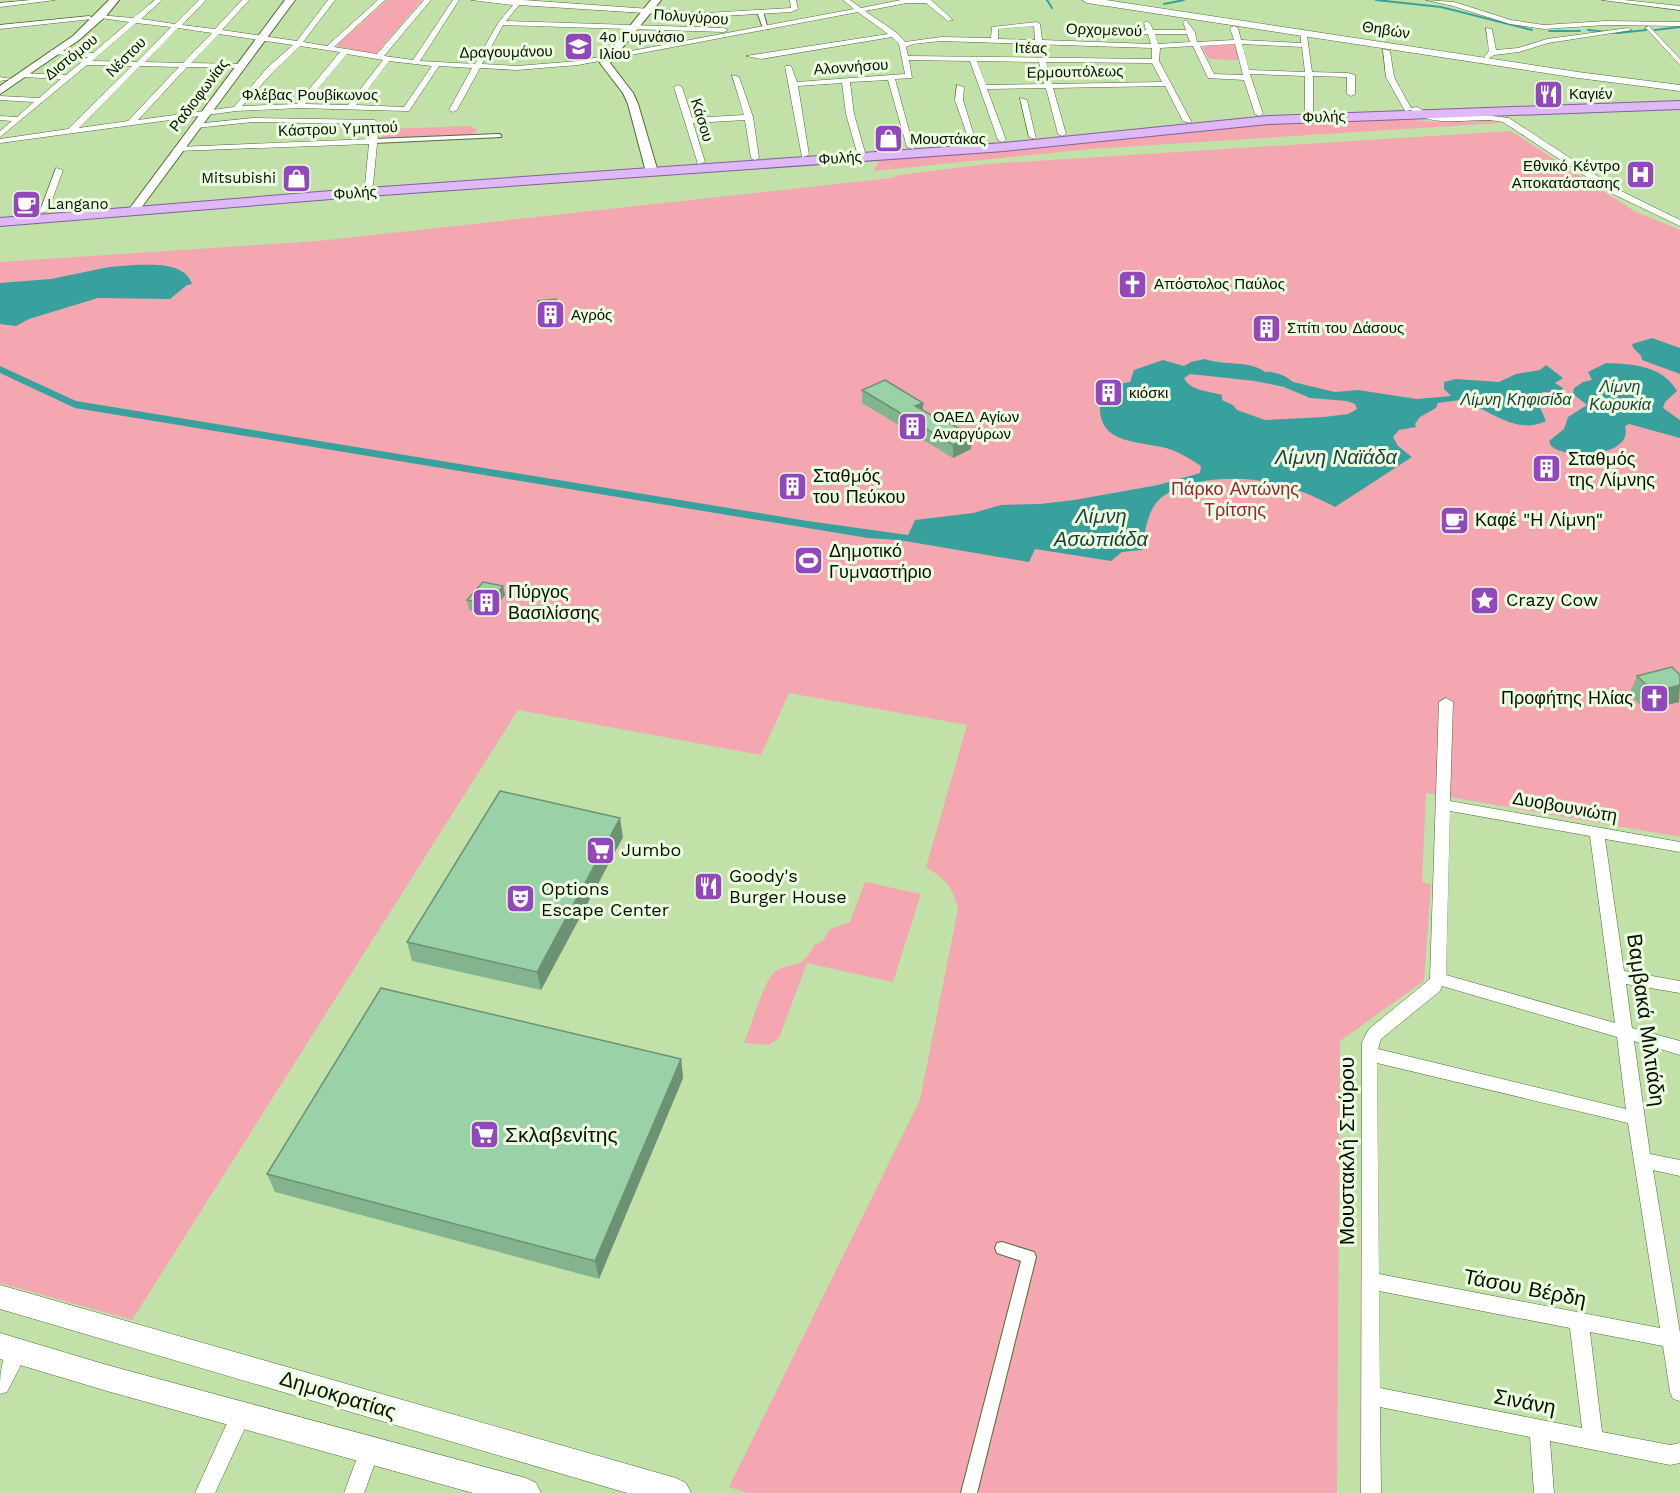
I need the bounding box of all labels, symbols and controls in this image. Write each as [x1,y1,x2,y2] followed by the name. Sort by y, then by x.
[653,5,729,29] street label: Πολυγύρου
[1361,17,1411,43] street label: Θηβών
[1066,20,1142,40] street label: Ορχομενού
[599,28,685,63] place label: 4ο Γυμνάσιο Ιλίου
[41,30,101,84] street label: Διστόμου
[562,30,594,62] school or university icon: 4ο Γυμνάσιο Ιλίου
[102,33,150,81] street label: Νέστου
[1015,39,1047,57] street label: Ιτέας
[459,42,553,62] street label: Δραγουμάνου
[166,55,232,135] street label: Ραδιοφωνίας
[813,55,889,79] street label: Αλοννήσου
[1027,62,1123,82] street label: Ερμουπόλεως
[1532,78,1564,110] restaurant icon: Καγιέν
[1569,85,1613,103] place label: Καγιέν
[242,86,378,104] street label: Φλέβας Ρουβίκωνος
[687,96,717,144] street label: Κάσου
[1302,107,1346,127] street label: Φυλής
[278,118,398,140] street label: Κάστρου Υμηττού
[873,123,905,155] shop icon: Μουστάκας
[910,130,986,148] place label: Μουστάκας
[818,148,862,168] street label: Φυλής
[1512,157,1620,192] place label: Εθνικό Κέντρο Αποκατάστασης
[1625,159,1657,191] hospital icon: Εθνικό Κέντρο Αποκατάστασης
[281,162,313,194] shop icon: Mitsubishi
[201,169,276,187] place label: Mitsubishi
[333,183,377,203] street label: Φυλής
[10,188,42,220] cafe icon: Langano
[47,195,109,213] place label: Langano
[1117,268,1149,300] church icon: Απόστολος Παύλος
[1154,275,1285,293] place label: Απόστολος Παύλος
[534,299,566,331] building icon: Αγρός
[571,306,612,324] place label: Αγρός
[1250,312,1282,344] building icon: Σπίτι του Δάσους
[1287,319,1404,337] place label: Σπίτι του Δάσους
[1092,377,1124,409] building icon: κιόσκι
[1589,377,1652,414] water label: Λίμνη Κωρυκία
[1129,384,1168,402] place label: κιόσκι
[1460,390,1572,409] water label: Λίμνη Κηφισίδα
[933,408,1019,443] place label: ΟΑΕΔ Αγίων Αναργύρων
[896,410,928,442] building icon: ΟΑΕΔ Αγίων Αναργύρων
[1274,445,1398,469] water label: Λίμνη Ναϊάδα
[1568,448,1655,490] place label: Σταθμός της Λίμνης
[1531,453,1563,485] building icon: Σταθμός της Λίμνης
[813,465,905,507] place label: Σταθμός του Πεύκου
[776,470,808,502] building icon: Σταθμός του Πεύκου
[1171,478,1299,520] park label: Πάρκο Αντώνης Τρίτσης
[1053,504,1148,551] water label: Λίμνη Ασωπιάδα
[1438,504,1470,536] cafe icon: Καφέ "Η Λίμνη"
[1475,509,1603,530] place label: Καφέ "Η Λίμνη"
[829,540,932,582] place label: Δημοτικό Γυμναστήριο
[792,545,824,577] sports icon: Δημοτικό Γυμναστήριο
[508,581,600,623] place label: Πύργος Βασιλίσσης
[1469,584,1501,616] place icon: Crazy Cow
[471,586,503,618] building icon: Πύργος Βασιλίσσης
[1506,589,1598,610] place label: Crazy Cow
[1638,682,1670,714] church icon: Προφήτης Ηλίας
[1501,687,1633,708] place label: Προφήτης Ηλίας
[1511,787,1619,826] street label: Δυοβουνιώτη
[584,834,616,866] supermarket icon: Jumbo
[621,839,681,860] place label: Jumbo
[729,865,847,907] place label: Goody's Burger House
[692,870,724,902] restaurant icon: Goody's Burger House
[541,878,669,920] place label: Options Escape Center
[504,883,536,915] theatre icon: Options Escape Center
[1622,932,1671,1108] street label: Βαμβακά Μιλτιάδη
[1334,1057,1359,1245] street label: Μουστακλή Σπύρου
[468,1119,500,1151] supermarket icon: Σκλαβενίτης
[505,1122,618,1147] place label: Σκλαβενίτης
[1462,1263,1589,1312] street label: Τάσου Βέρδη
[277,1365,399,1424] street label: Δημοκρατίας
[1492,1383,1558,1420] street label: Σινάνη

